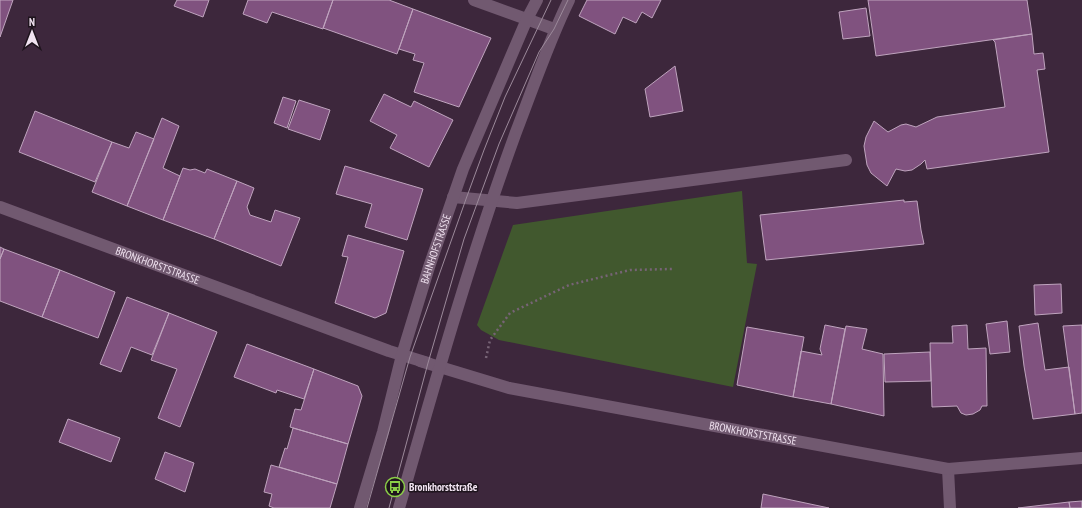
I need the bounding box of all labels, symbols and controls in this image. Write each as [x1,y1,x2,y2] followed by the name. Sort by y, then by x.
[12,12,52,52] north arrow
[29,15,35,29] text: N
[417,212,454,285] street label: BAHNHOFSTRASSE
[114,243,202,287] street label: BRONKHORSTSTRASSE
[708,418,798,448] street label: BRONKHORSTSTRASSE
[384,476,406,498] bus stop icon: Bronkhorststraße
[409,480,478,494] place label: Bronkhorststraße

